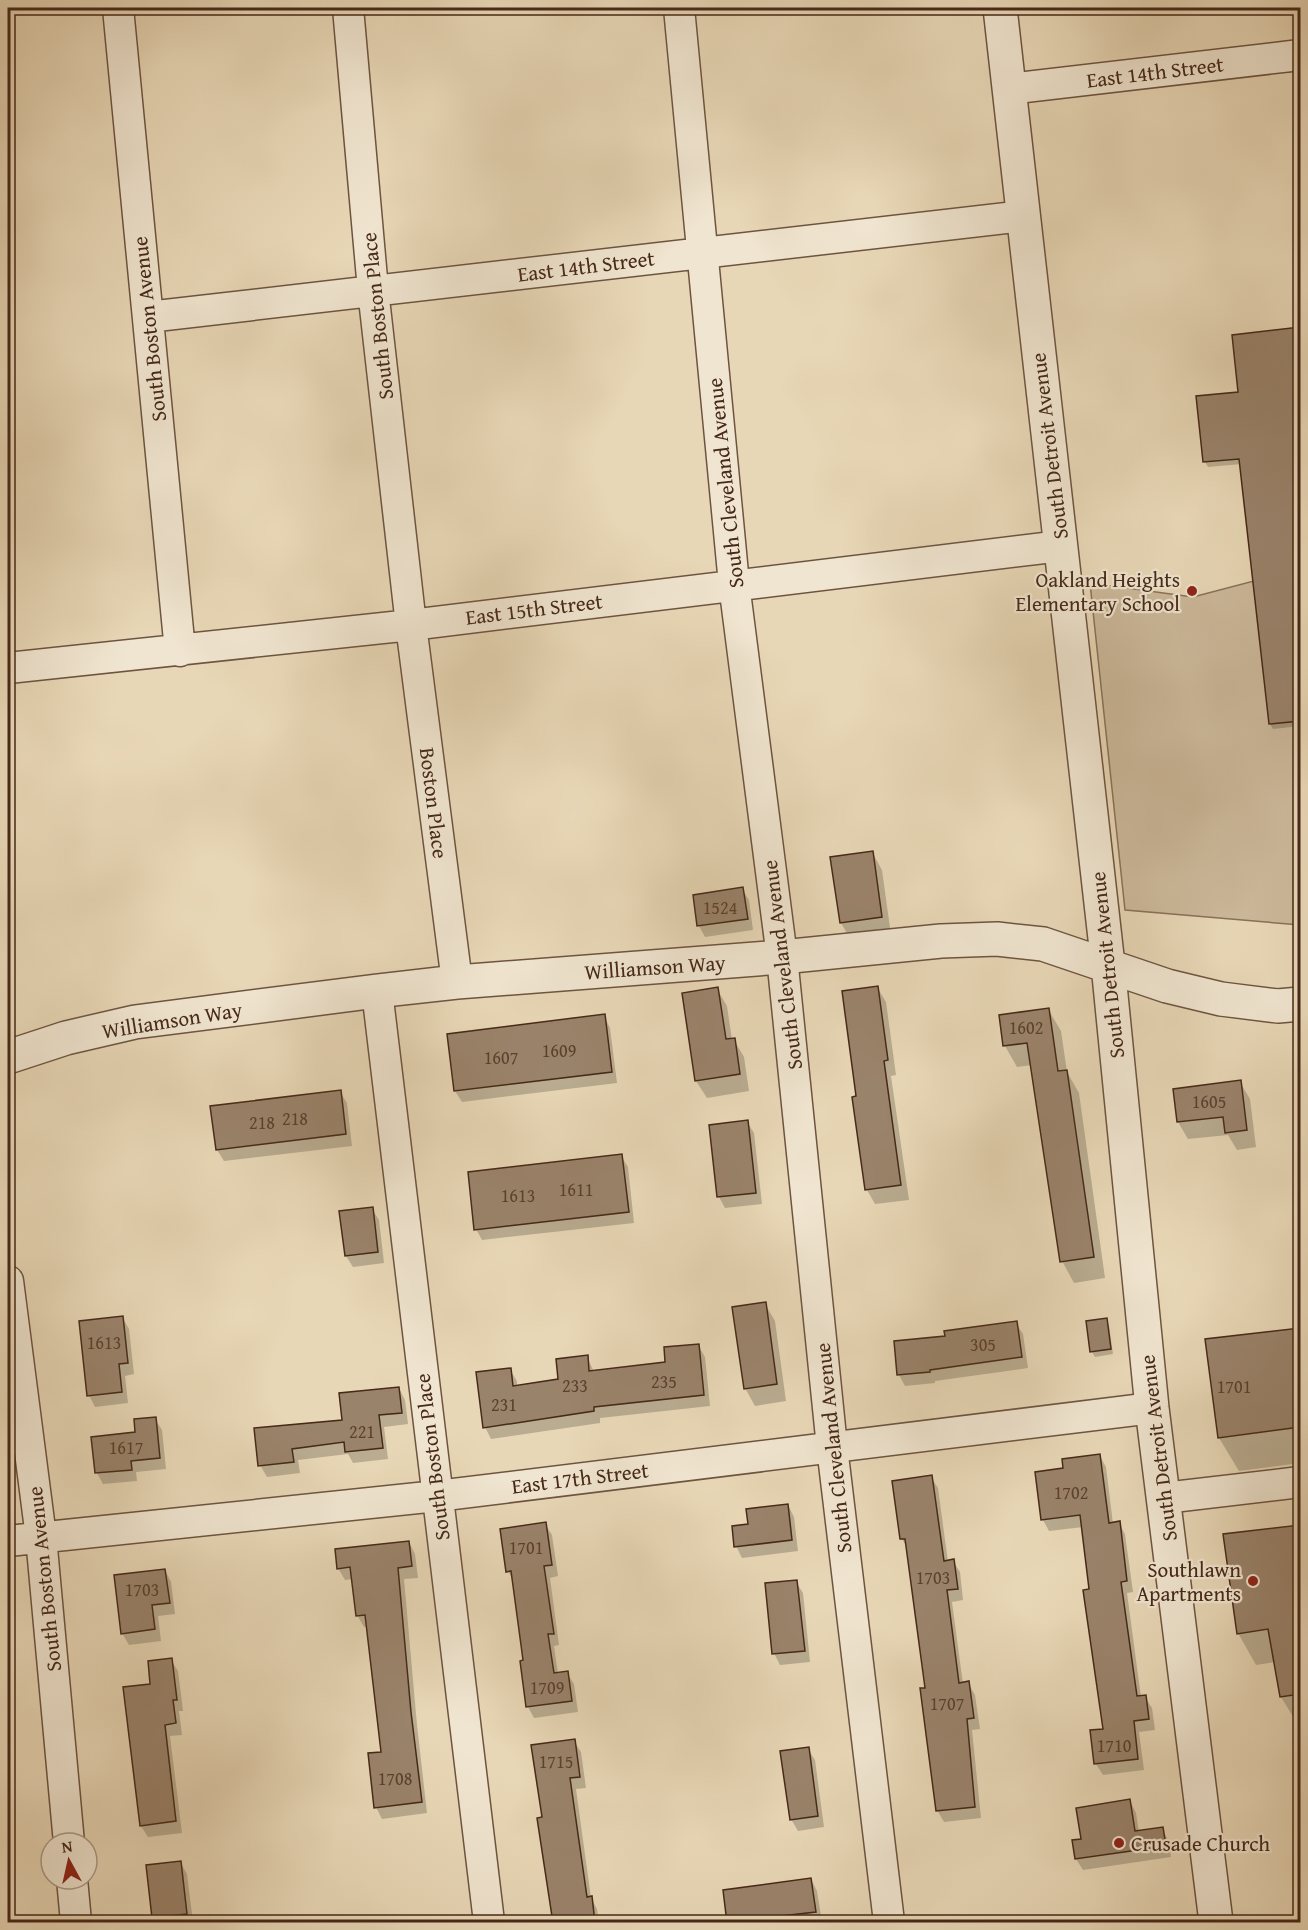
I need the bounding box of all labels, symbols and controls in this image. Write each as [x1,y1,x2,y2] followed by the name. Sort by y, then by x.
[1085,48,1226,96] street label: East 14th Street
[353,231,401,401] street label: South Boston Place
[124,235,174,423] street label: South Boston Avenue
[516,242,657,290] street label: East 14th Street
[1022,351,1076,541] street label: South Detroit Avenue
[699,376,751,590] street label: South Cleveland Avenue
[1015,564,1180,619] place label: Oakland Heights Elementary School
[1185,584,1199,598] marker: Oakland Heights Elementary School
[464,585,605,633] street label: East 15th Street
[412,746,456,861] street label: Boston Place
[754,858,810,1072] street label: South Cleveland Avenue
[1082,870,1132,1060] street label: South Detroit Avenue
[703,894,737,921] house number: 1524
[583,947,727,987] street label: Williamson Way
[100,994,245,1046] street label: Williamson Way
[1009,1014,1043,1041] house number: 1602
[542,1037,576,1064] house number: 1609
[484,1044,518,1071] house number: 1607
[1192,1088,1226,1115] house number: 1605
[282,1105,308,1132] house number: 218
[249,1109,275,1136] house number: 218
[559,1176,593,1203] house number: 1611
[501,1182,535,1209] house number: 1613
[87,1329,121,1356] house number: 1613
[970,1331,996,1358] house number: 305
[807,1341,859,1555] street label: South Cleveland Avenue
[1131,1353,1185,1543] street label: South Detroit Avenue
[651,1368,677,1395] house number: 235
[406,1372,458,1542] street label: South Boston Place
[562,1372,588,1399] house number: 233
[1217,1373,1251,1400] house number: 1701
[491,1391,517,1418] house number: 231
[349,1418,375,1445] house number: 221
[109,1434,143,1461] house number: 1617
[510,1454,651,1502] street label: East 17th Street
[1054,1479,1088,1506] house number: 1702
[19,1485,69,1673] street label: South Boston Avenue
[509,1534,543,1561] house number: 1701
[1136,1554,1241,1609] place label: Southlawn Apartments
[916,1564,950,1591] house number: 1703
[1246,1574,1260,1588] marker: Southlawn Apartments
[125,1576,159,1603] house number: 1703
[530,1674,564,1701] house number: 1709
[930,1690,964,1717] house number: 1707
[1097,1732,1132,1759] house number: 1710
[539,1748,573,1775] house number: 1715
[378,1765,412,1792] house number: 1708
[1131,1828,1270,1859] place label: Crusade Church
[39,1831,99,1891] north arrow
[60,1833,74,1859] text: N
[1112,1836,1126,1850] marker: Crusade Church

